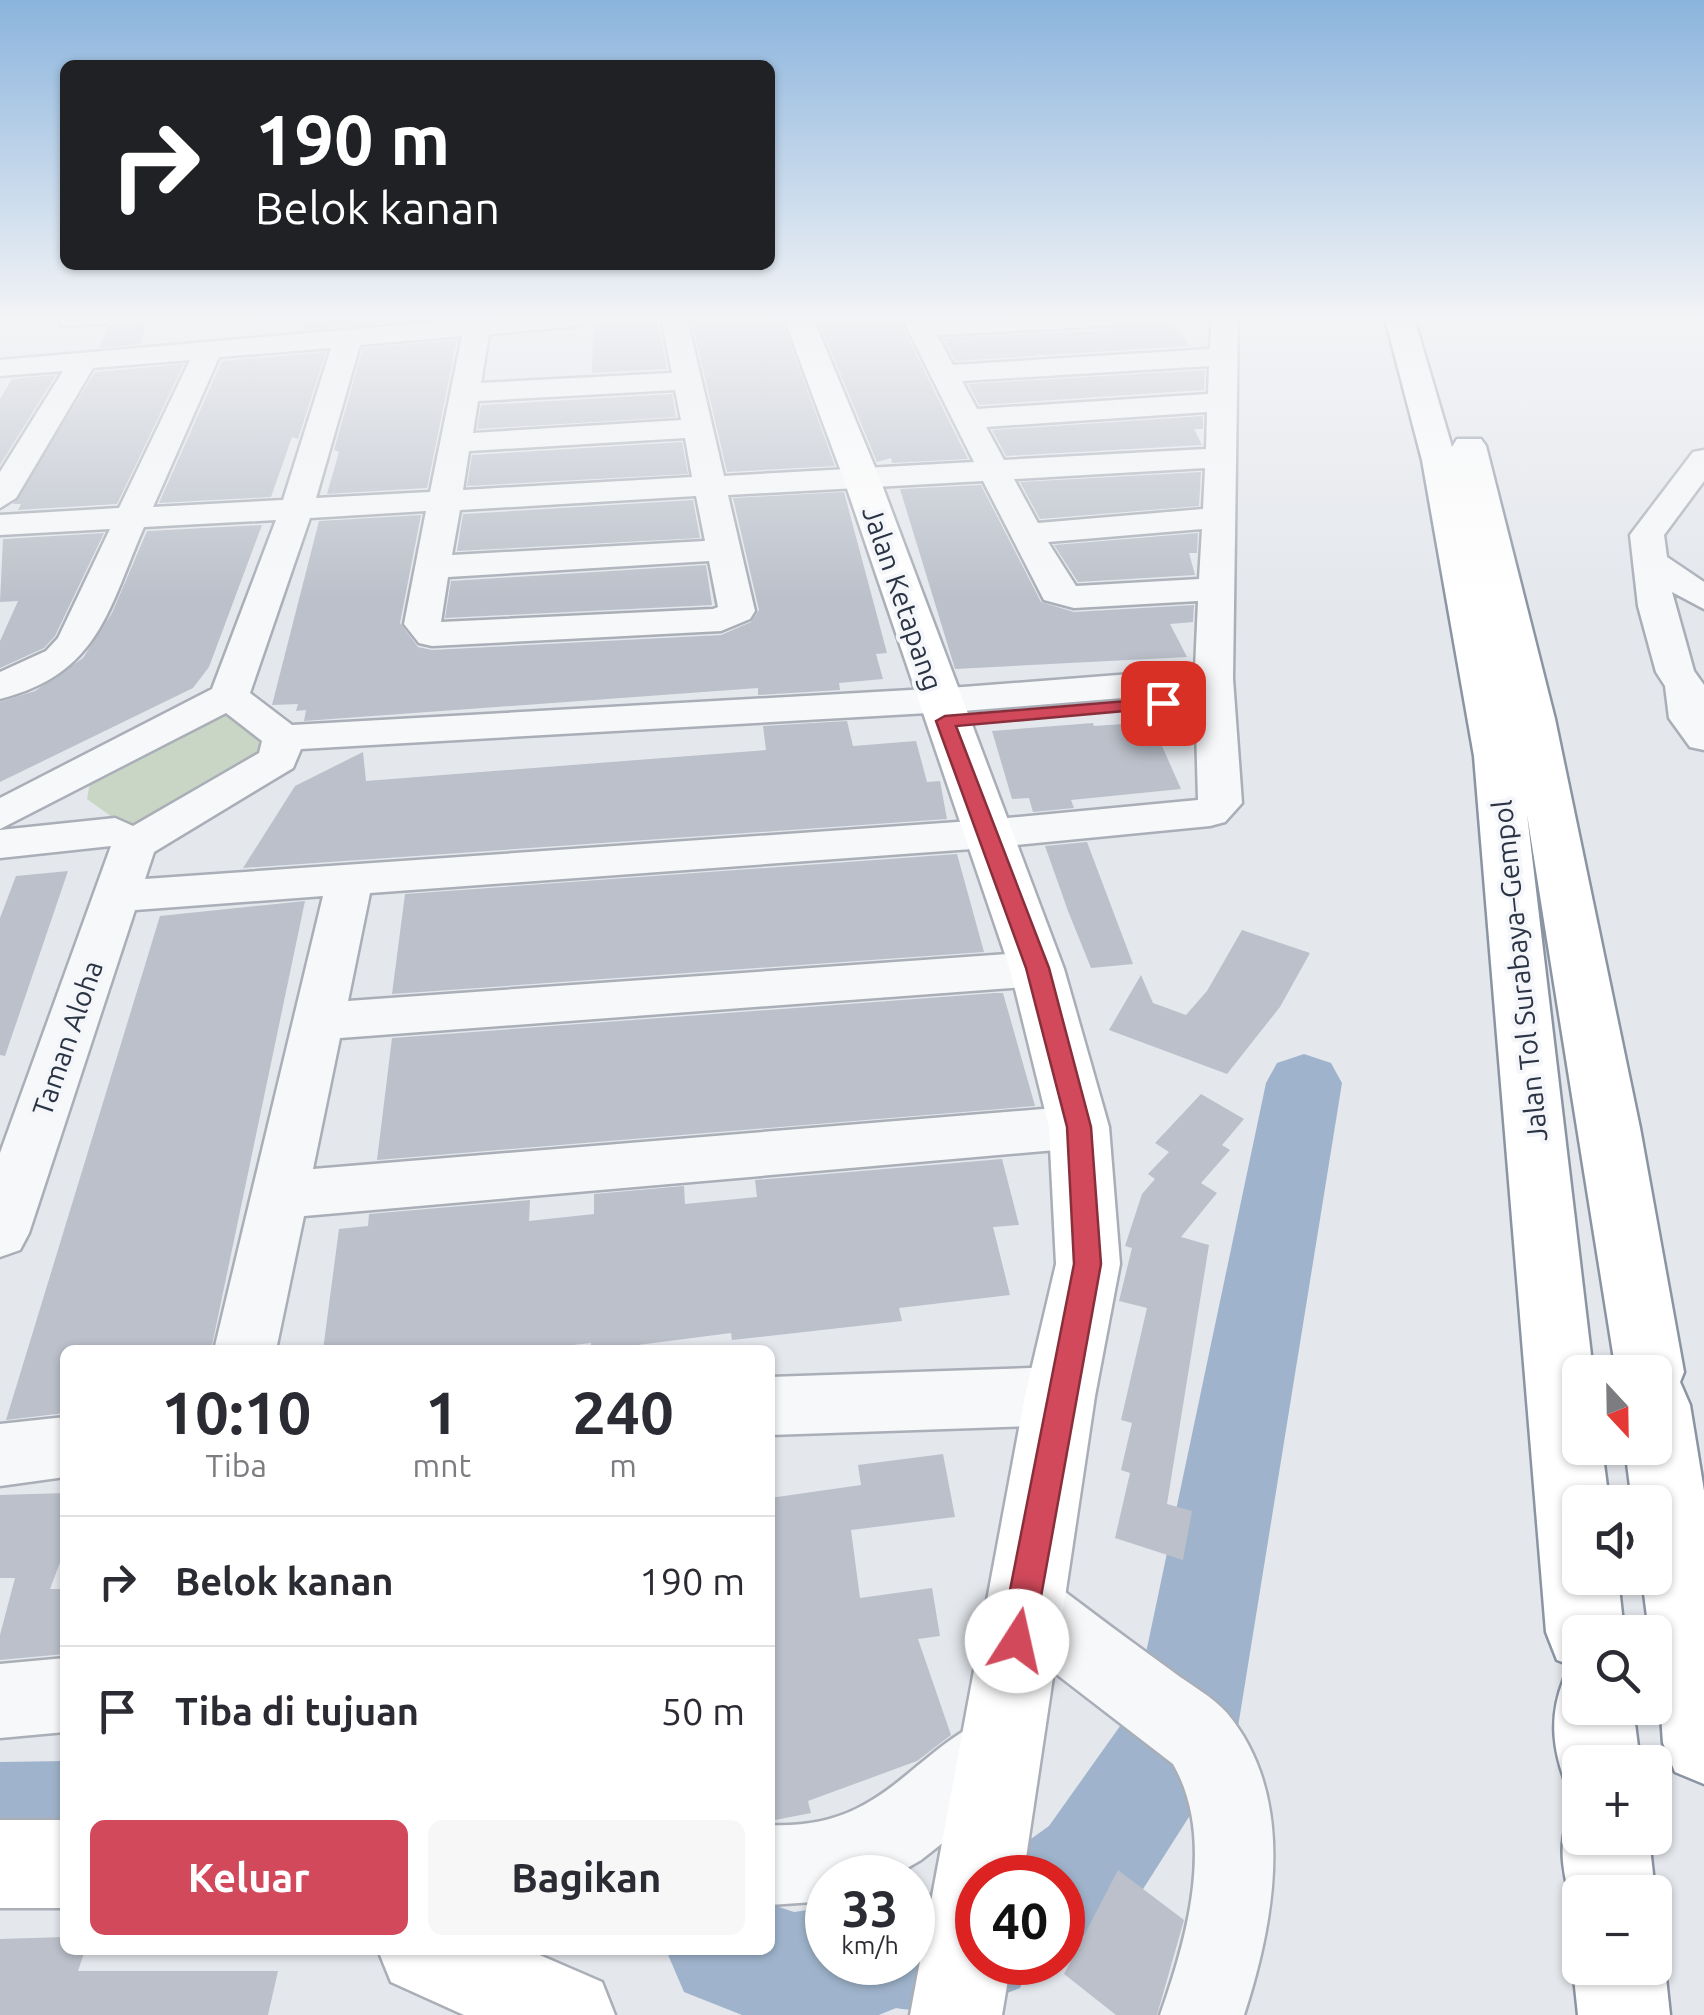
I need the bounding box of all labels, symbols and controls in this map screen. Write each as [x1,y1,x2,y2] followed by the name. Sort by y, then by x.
[90,100,220,230] icon: right
[255,100,450,178] text: 190 m
[255,182,500,233] text: Belok kanan
[857,502,949,694] street label: Jalan Ketapang
[1121,661,1206,746] pin
[1136,676,1191,731] icon: arrive
[1486,799,1552,1143] street label: Jalan Tol Surabaya–Gempol
[26,956,108,1120] street label: Taman Aloha
[1562,1355,1672,1465] north arrow
[1562,1355,1672,1985] map controls
[161,1378,311,1445] text: 10:10
[425,1378,459,1445] text: 1
[572,1378,674,1445] text: 240
[206,1447,267,1483] text: Tiba
[413,1447,471,1483] text: mnt
[609,1447,637,1483] text: m
[1562,1485,1672,1595] button: sound
[90,1554,145,1609] icon: right
[175,1560,394,1602] text: Belok kanan
[639,1560,745,1602] text: 190 m
[965,1589,1069,1693] position arrow
[1562,1615,1672,1725] button: search
[90,1684,145,1739] icon: arrive
[175,1690,419,1732] text: Tiba di tujuan
[661,1690,745,1732] text: 50 m
[1562,1745,1672,1855] button: +
[90,1820,408,1935] button: Keluar
[428,1820,745,1935] button: Bagikan
[955,1855,1085,1985] speed limit sign: 40
[1562,1875,1672,1985] button: −
[842,1880,898,1936] text: 33
[841,1931,899,1959] text: km/h

